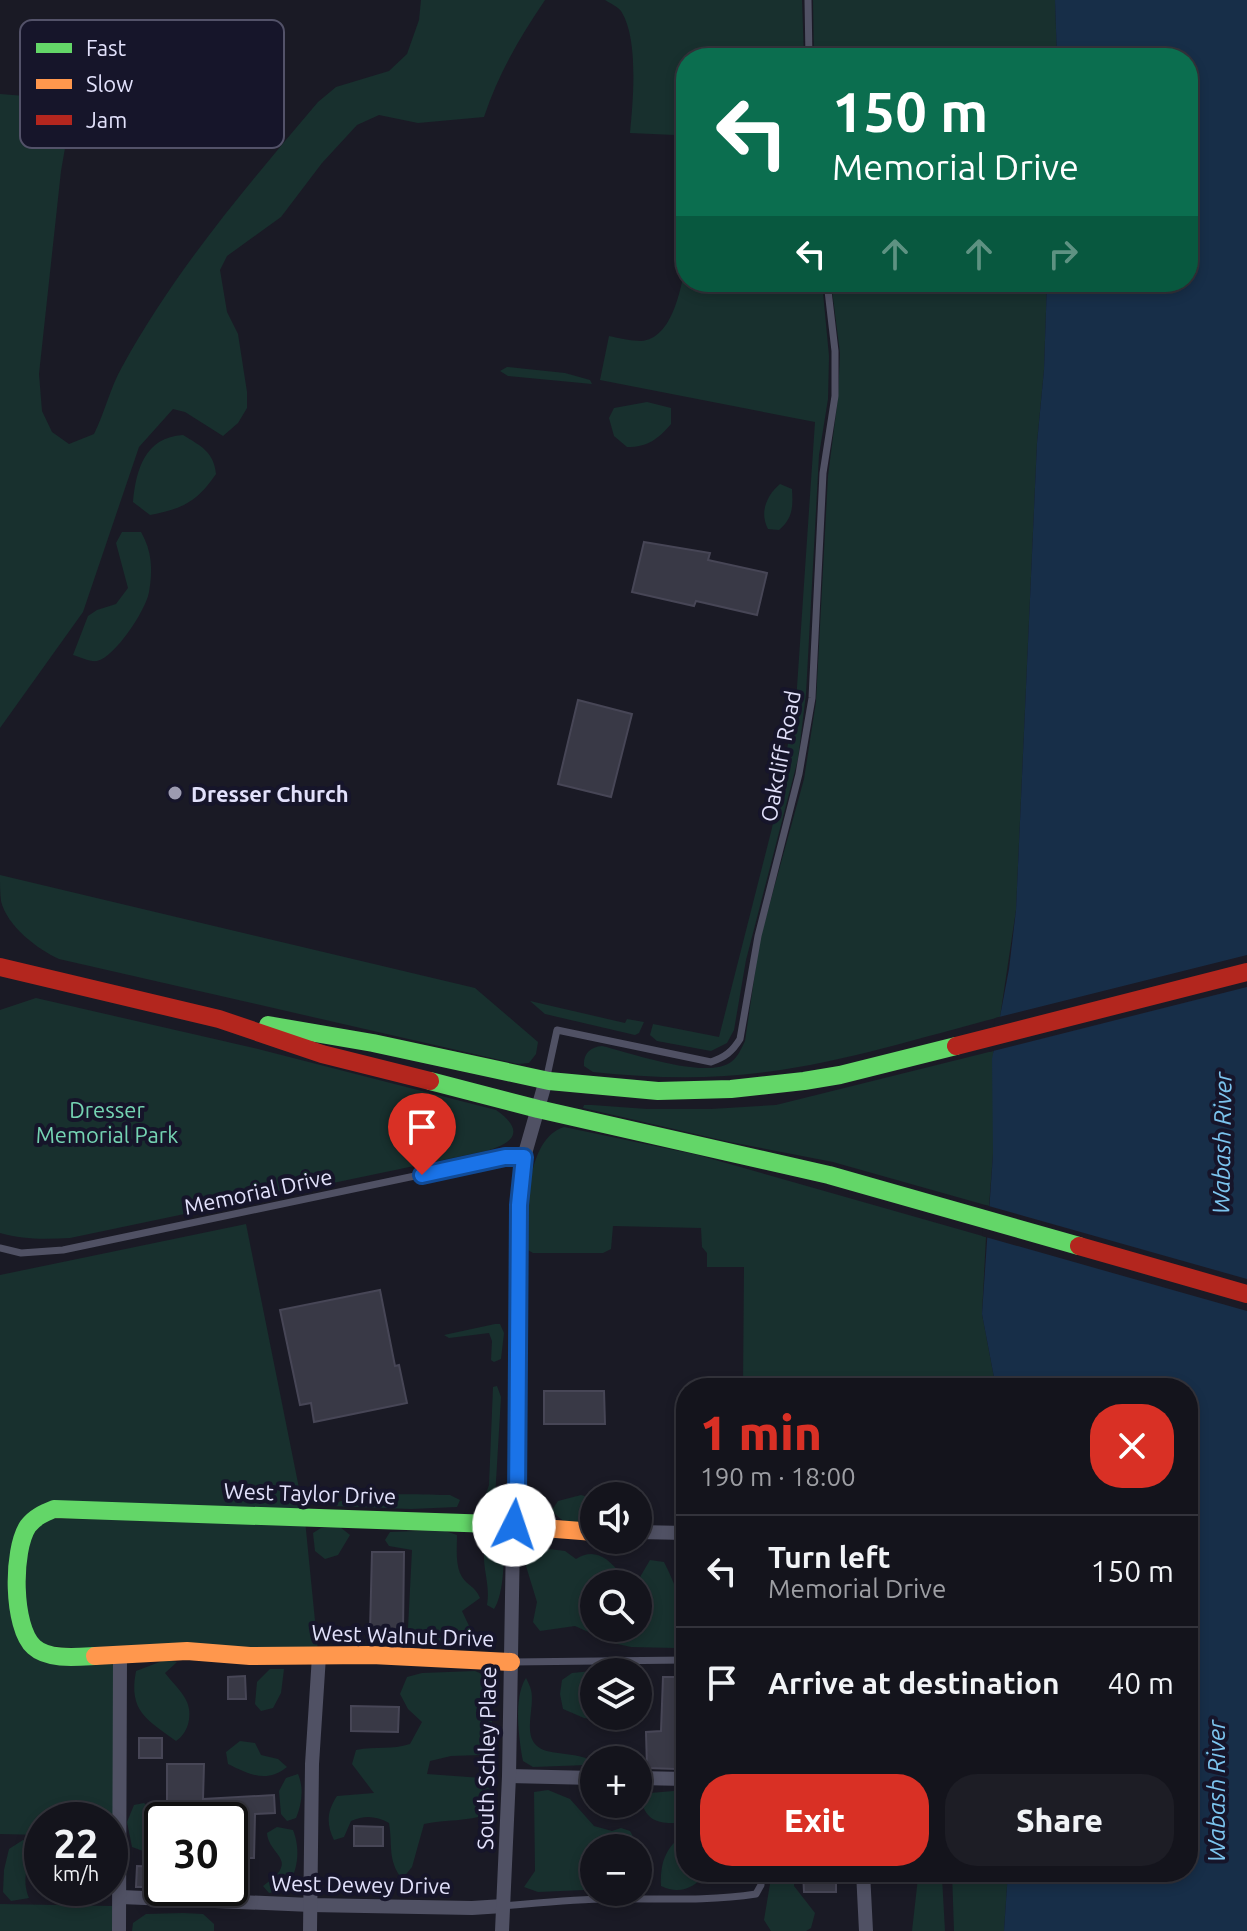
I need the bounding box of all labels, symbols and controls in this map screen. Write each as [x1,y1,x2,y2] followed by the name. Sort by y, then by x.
[20,20,284,148] legend
[86,35,127,60] text: Fast
[86,71,133,96] text: Slow
[700,80,804,184] icon: left
[832,80,988,143] text: 150 m
[86,107,127,132] text: Jam
[832,146,1079,187] text: Memorial Drive
[789,232,833,276] icon: left
[873,232,917,276] icon: ahead
[957,232,1001,276] icon: ahead
[1041,232,1085,276] icon: right
[755,688,805,824] street label: Oakcliff Road
[191,781,349,806] place label: Dresser Church
[166,784,184,802] marker: Dresser Church
[1207,1071,1237,1214] water label: Wabash River
[388,1093,456,1175] pin
[36,1097,178,1147] park label: Dresser Memorial Park
[400,1105,444,1149] icon: arrive
[182,1163,334,1219] street label: Memorial Drive
[1090,1404,1174,1488] button: close
[700,1405,822,1459] text: 1 min
[700,1462,856,1491] text: 190 m · 18:00
[223,1477,397,1509] street label: West Taylor Drive
[580,1482,652,1906] map controls
[580,1482,652,1554] button: sound
[472,1483,556,1567] position arrow
[768,1540,890,1574] text: Turn left
[700,1549,744,1593] icon: left
[1090,1554,1174,1588] text: 150 m
[580,1570,652,1642] button: search
[768,1574,946,1603] text: Memorial Drive
[311,1619,495,1651] street label: West Walnut Drive
[580,1658,652,1730] button: layers
[700,1661,744,1705] icon: arrive
[472,1666,500,1850] street label: South Schley Place
[768,1666,1060,1700] text: Arrive at destination
[1107,1666,1174,1700] text: 40 m
[1203,1719,1230,1862] water label: Wabash River
[580,1746,652,1818] button: +
[700,1774,929,1866] button: Exit
[945,1774,1174,1866] button: Share
[144,1802,248,1906] speed limit sign: 30
[53,1821,99,1866] text: 22
[580,1834,652,1906] button: −
[53,1862,99,1885] text: km/h
[271,1870,451,1898] street label: West Dewey Drive

